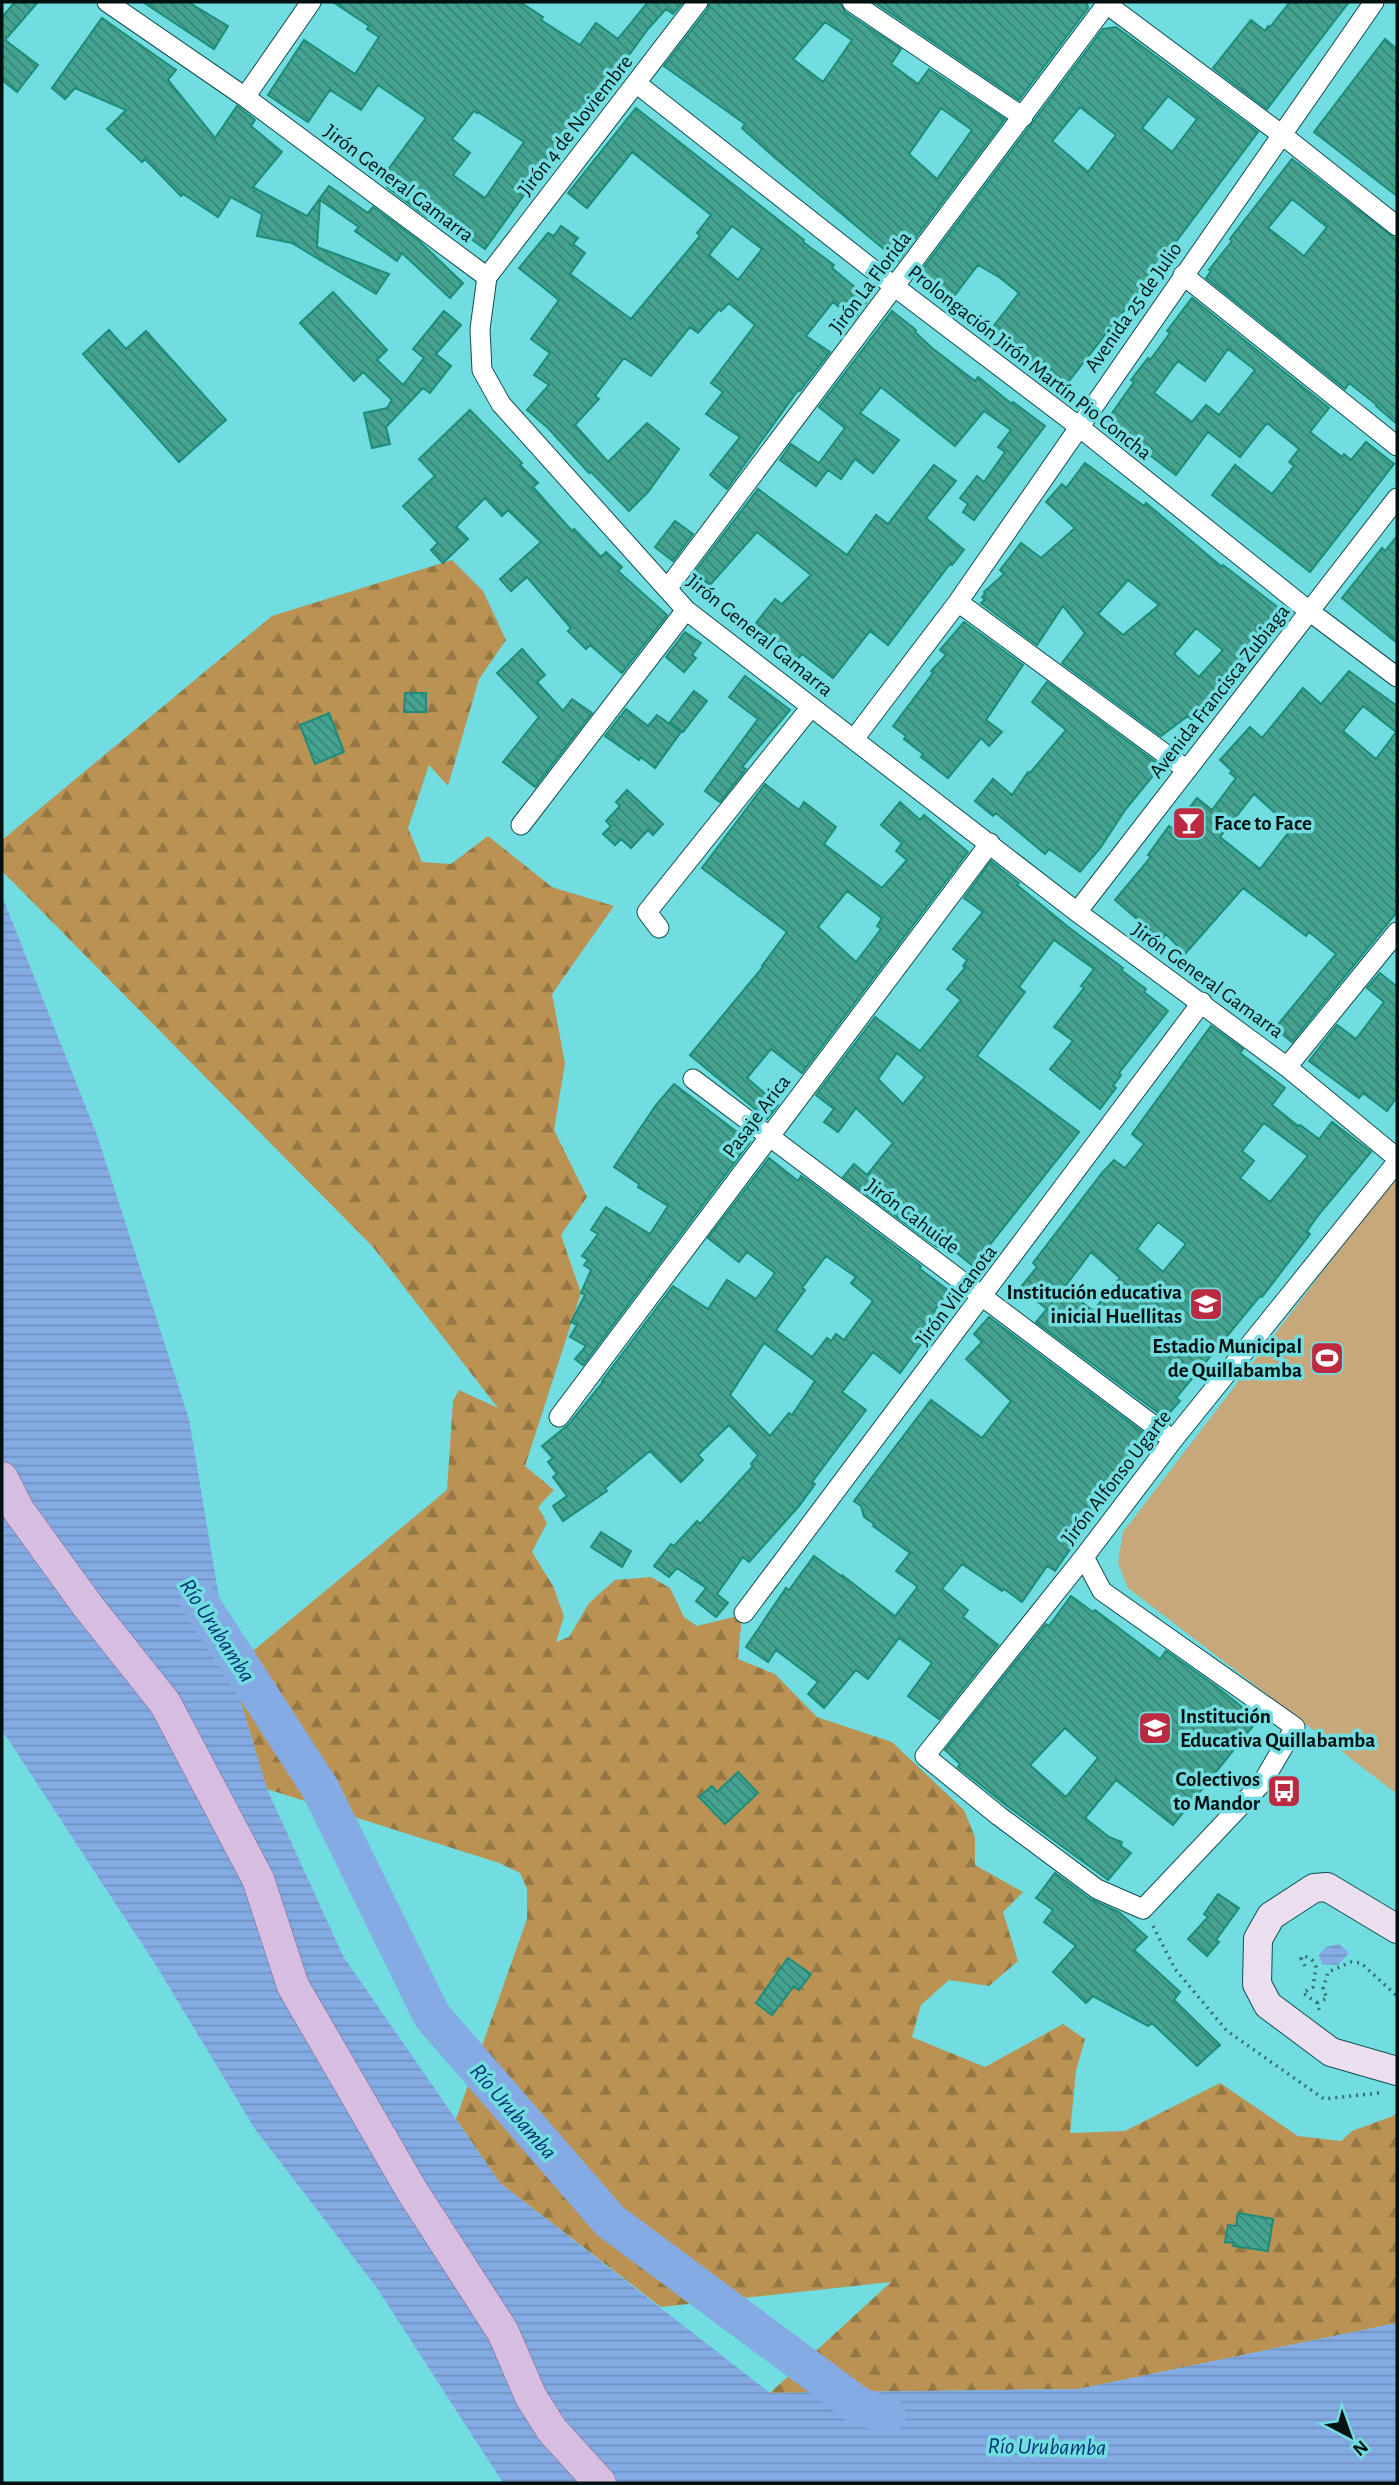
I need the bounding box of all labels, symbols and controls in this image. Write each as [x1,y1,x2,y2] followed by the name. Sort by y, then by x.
[514,51,637,199] street label: Jirón 4 de Noviembre
[320,120,478,247] street label: Jirón General Gamarra
[825,227,916,337] street label: Jirón La Florida
[1081,238,1186,376] street label: Avenida 25 de Julio
[904,261,1156,464] street label: Prolongación Jirón Martín Pio Concha
[683,570,837,701] street label: Jirón General Gamarra
[1145,600,1294,782] street label: Avenida Francisca Zubiaga
[1170,804,1208,842] bar icon: Face to Face
[1214,813,1312,834] place label: Face to Face
[1128,919,1287,1042] street label: Jirón General Gamarra
[719,1071,794,1162] street label: Pasaje Arica
[862,1175,963,1258] street label: Jirón Cahuide
[912,1241,1001,1349] street label: Jirón Vilcanota
[1006,1282,1182,1327] place label: Institución educativa inicial Huellitas
[1187,1285,1225,1323] school or university icon: Institución educativa inicial Huellitas
[1152,1336,1302,1382] place label: Estadio Municipal de Quillabamba
[1308,1339,1346,1377] sports icon: Estadio Municipal de Quillabamba
[1058,1406,1175,1548] street label: Jirón Alfonso Ugarte
[175,1575,259,1687] water label: Río Urubamba
[1180,1706,1375,1752] place label: Institución Educativa Quillabamba
[1136,1709,1174,1747] school or university icon: Institución Educativa Quillabamba
[1173,1769,1261,1814] place label: Colectivos to Mandor
[1265,1772,1303,1810] bus stop icon: Colectivos to Mandor
[465,2060,560,2164] water label: Río Urubamba
[1315,2401,1385,2471] north arrow
[987,2435,1106,2460] water label: Río Urubamba
[1349,2436,1371,2459] text: N

